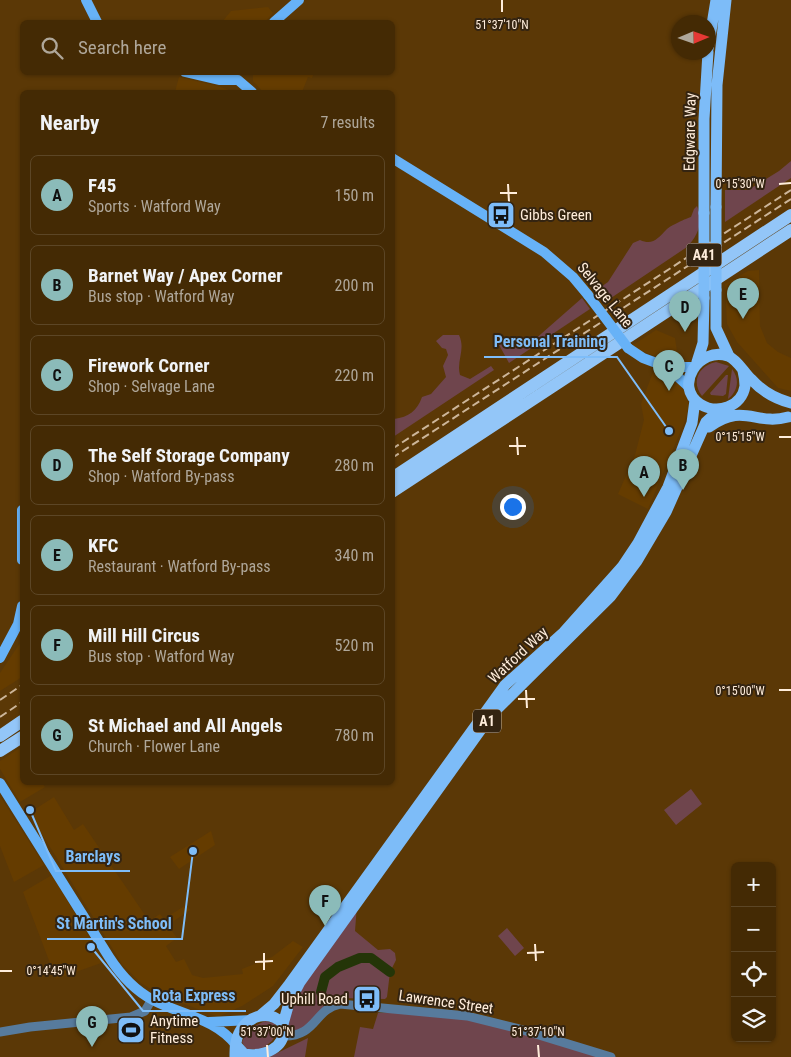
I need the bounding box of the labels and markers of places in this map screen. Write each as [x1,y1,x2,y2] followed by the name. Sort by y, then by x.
[486,200,516,230] bus stop icon: Gibbs Green
[520,206,592,224] place label: Gibbs Green
[727,278,759,319] pin: E
[669,291,701,332] pin: D
[484,326,617,357] callout: Personal Training
[653,350,685,391] pin: C
[667,449,699,490] pin: B
[628,456,660,497] pin: A
[56,840,130,871] callout: Barclays
[309,885,341,926] pin: F
[47,908,182,939] callout: St Martin's School
[143,980,246,1011] callout: Rota Express
[352,984,382,1014] bus stop icon: Uphill Road
[281,990,348,1008] place label: Uphill Road
[76,1006,108,1047] pin: G
[150,1012,198,1047] place label: Anytime Fitness
[116,1015,146,1045] sports icon: Anytime Fitness

